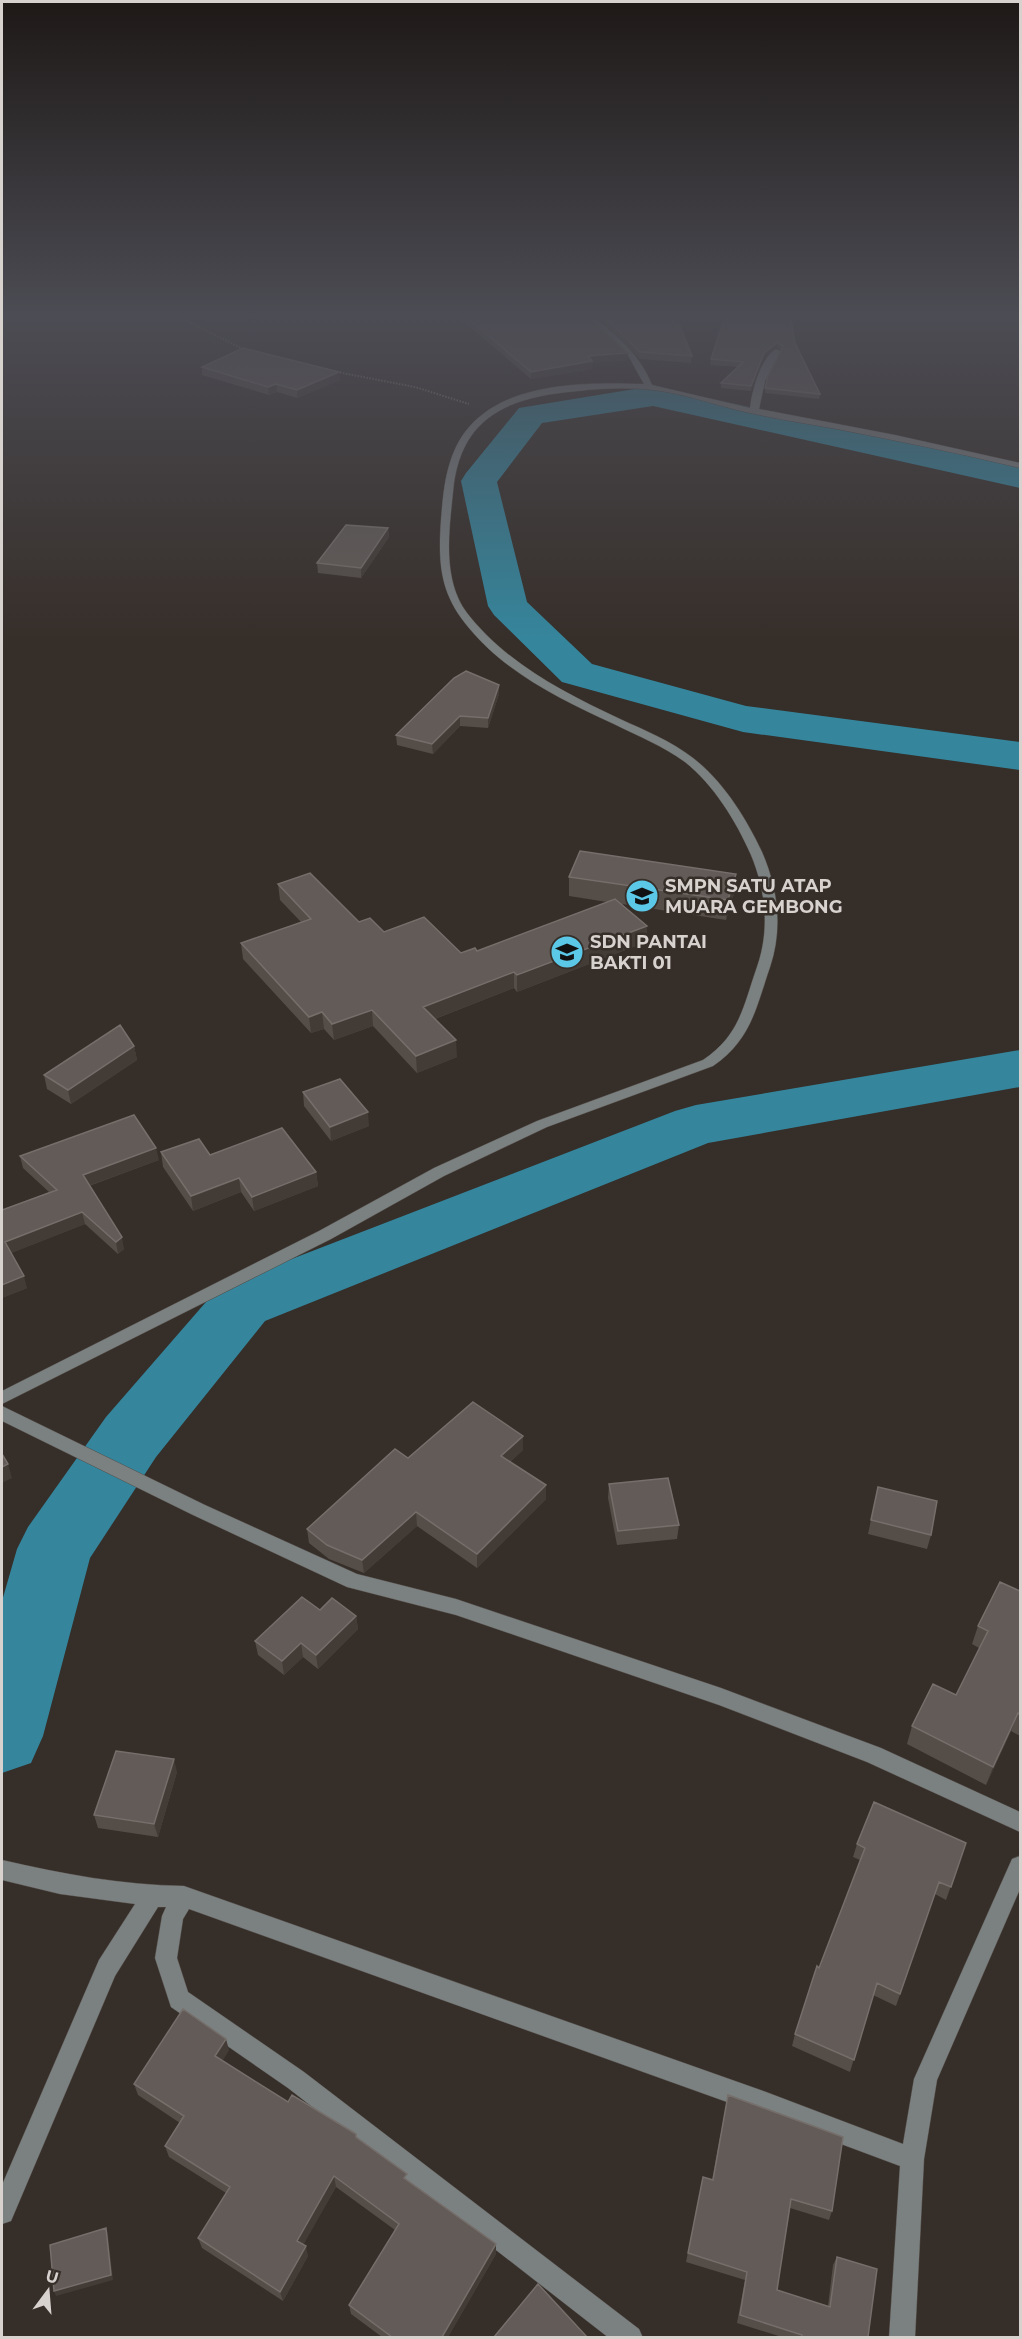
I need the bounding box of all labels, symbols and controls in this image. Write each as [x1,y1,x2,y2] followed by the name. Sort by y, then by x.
[665,875,843,918] place label: SMPN SATU ATAP MUARA GEMBONG
[624,878,660,914] school or university icon: SMPN SATU ATAP MUARA GEMBONG
[590,931,707,974] place label: SDN PANTAI BAKTI 01
[549,934,585,970] school or university icon: SDN PANTAI BAKTI 01
[18,2261,78,2321] north arrow
[43,2266,61,2288] text: U

